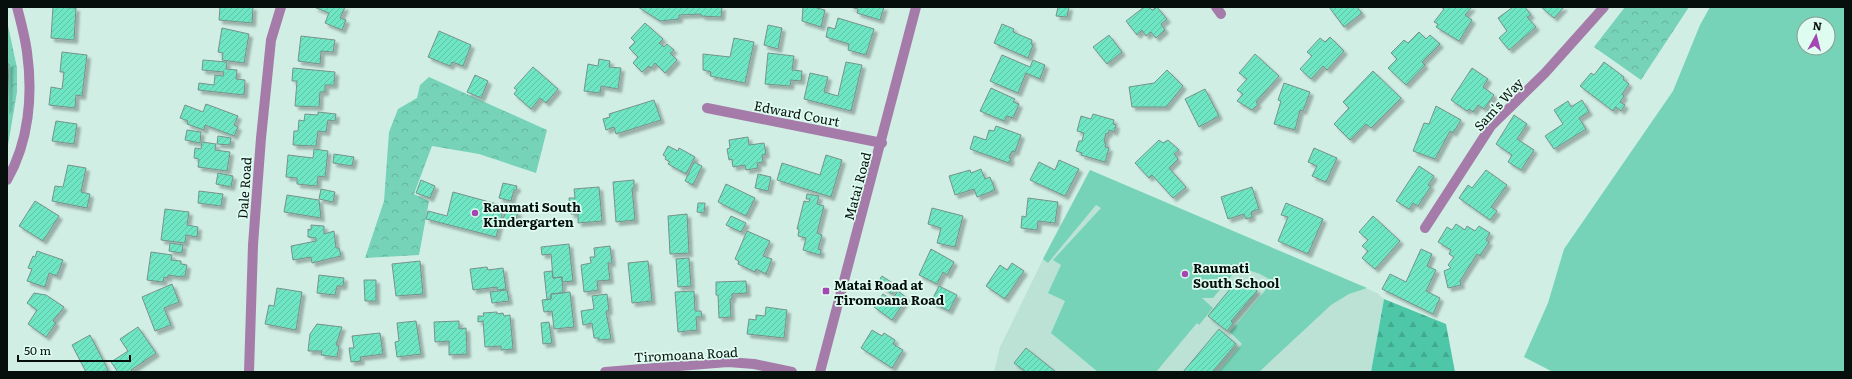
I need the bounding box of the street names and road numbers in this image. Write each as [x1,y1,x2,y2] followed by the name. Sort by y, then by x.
[1469,73,1527,135] street label: Sam's Way
[753,95,842,131] street label: Edward Court
[839,150,875,222] street label: Matai Road
[232,156,256,220] street label: Dale Road
[634,342,739,366] street label: Tiromoana Road

